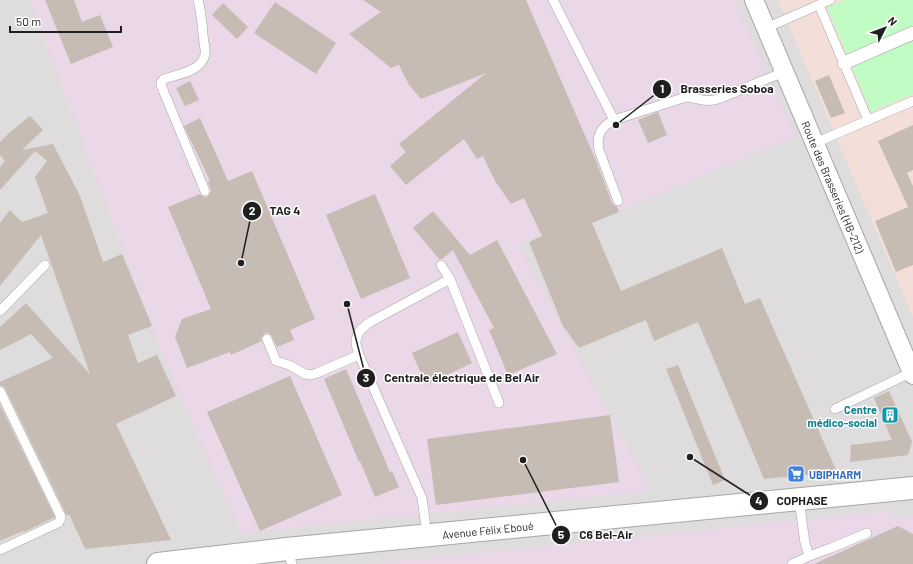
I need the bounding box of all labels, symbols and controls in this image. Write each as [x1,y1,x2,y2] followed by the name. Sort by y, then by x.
[10,8,121,34] scale bar
[865,8,905,48] north arrow
[16,14,41,28] text: 50 m
[886,14,900,28] text: N
[652,77,781,101] callout: Brasseries Soboa
[660,81,664,95] text: 1
[681,81,773,95] text: Brasseries Soboa
[799,119,867,255] street label: Route des Brasseries (HB-212)
[242,199,309,223] callout: TAG 4
[249,203,256,217] text: 2
[269,203,301,217] text: TAG 4
[356,366,548,390] callout: Centrale électrique de Bel Air
[363,370,369,384] text: 3
[384,370,540,384] text: Centrale électrique de Bel Air
[808,403,877,429] place label: Centre médico-social
[880,405,900,425] building icon: Centre médico-social
[786,464,806,484] supermarket icon: UBIPHARM
[809,468,861,481] place label: UBIPHARM
[749,489,836,513] callout: COPHASE
[755,493,763,507] text: 4
[776,493,828,507] text: COPHASE
[442,519,535,541] street label: Avenue Félix Eboué
[551,523,641,547] callout: C6 Bel-Air
[558,527,565,541] text: 5
[579,527,633,541] text: C6 Bel-Air

